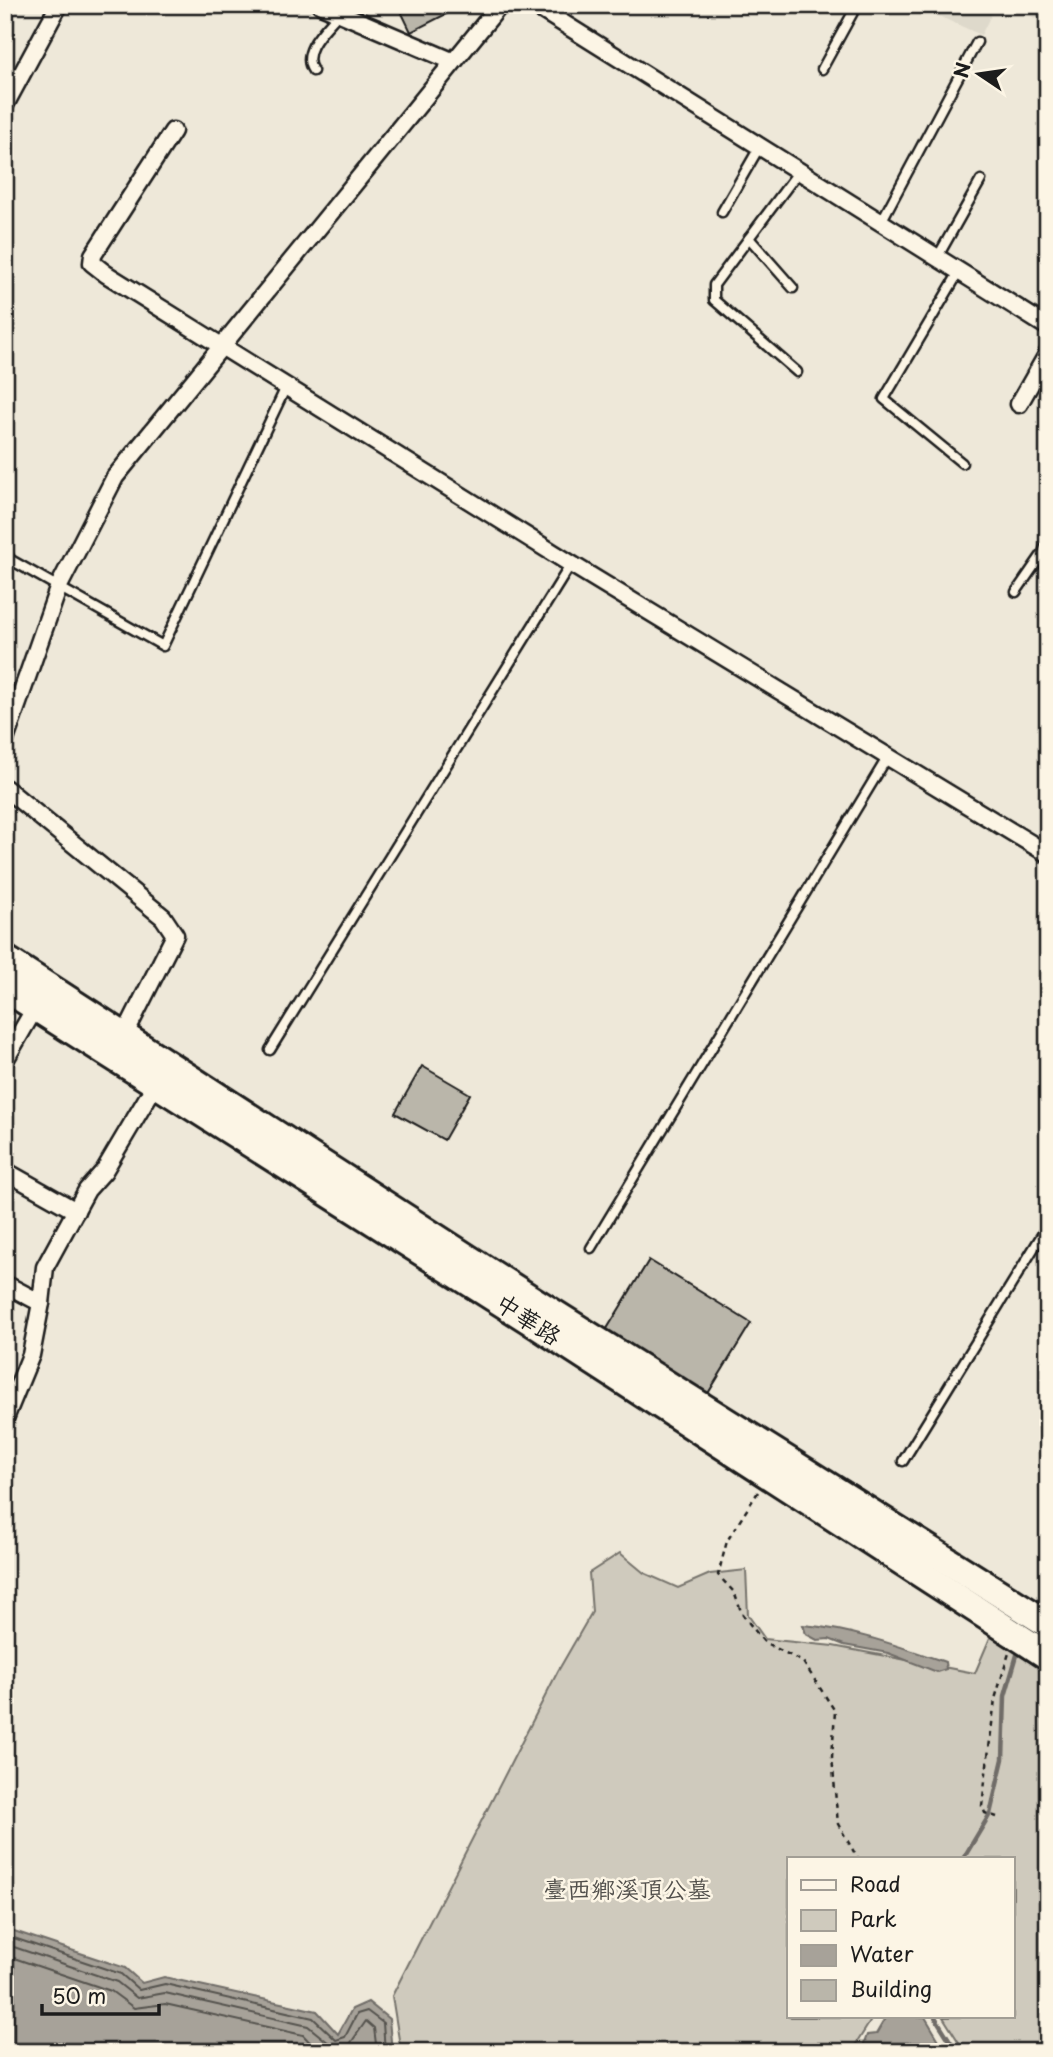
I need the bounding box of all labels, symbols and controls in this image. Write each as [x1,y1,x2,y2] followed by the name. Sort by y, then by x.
[944,38,1014,108] north arrow
[946,59,977,80] text: N
[489,1284,569,1353] street label: 中華路
[787,1857,1014,2018] legend
[850,1867,901,1899] text: Road
[543,1870,711,1906] park label: 臺西鄉溪頂公墓
[850,1902,897,1934] text: Park
[850,1937,914,1969] text: Water
[850,1972,932,2004] text: Building
[42,1973,159,2017] scale bar
[52,1979,106,2011] text: 50 m

